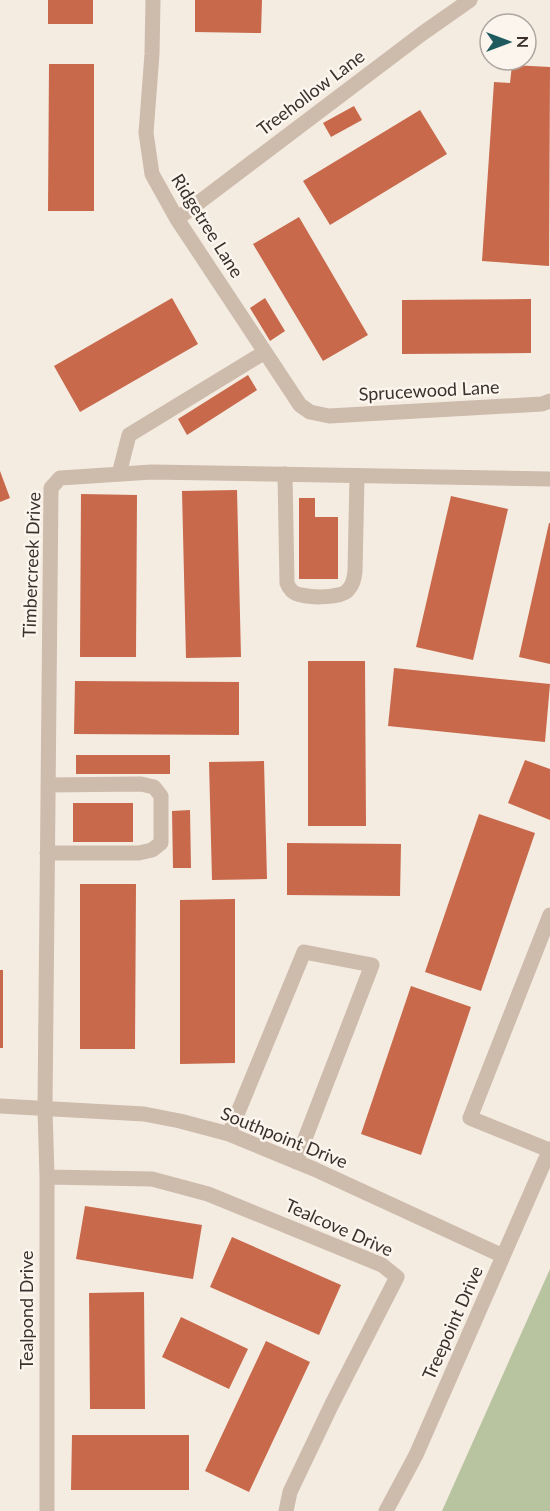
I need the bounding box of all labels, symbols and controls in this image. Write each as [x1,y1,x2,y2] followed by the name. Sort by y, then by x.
[478,12,538,72] north arrow
[514,36,533,48] text: N
[252,45,368,140] street label: Treehollow Lane
[167,170,248,281] street label: Ridgetree Lane
[358,375,500,405] street label: Sprucewood Lane
[17,492,45,638] street label: Timbercreek Drive
[218,1102,351,1173] street label: Southpoint Drive
[282,1194,397,1261] street label: Tealcove Drive
[15,1250,37,1370] street label: Tealpond Drive
[417,1262,487,1383] street label: Treepoint Drive

